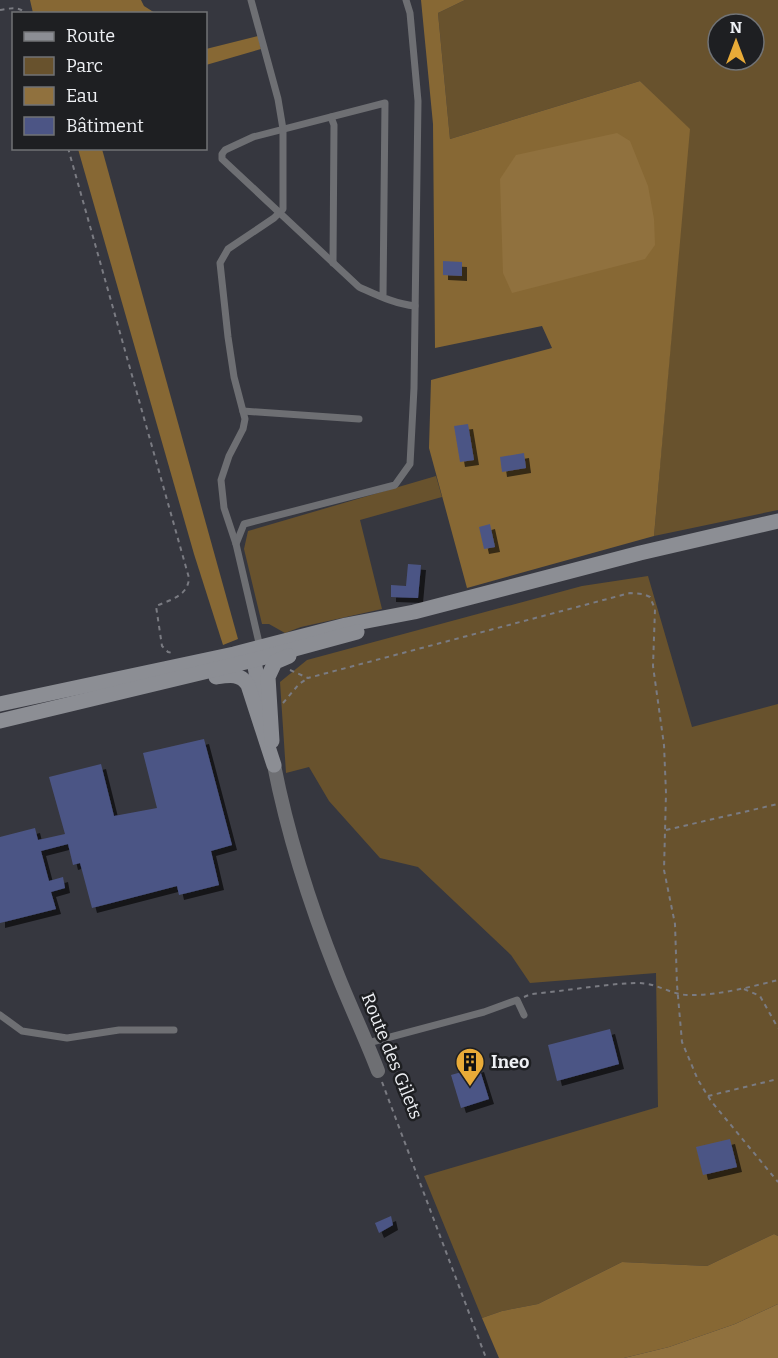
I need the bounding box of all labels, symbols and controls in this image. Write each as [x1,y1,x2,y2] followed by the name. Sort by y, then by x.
[12,12,207,150] legend
[706,12,766,72] north arrow
[730,18,742,37] text: N
[66,25,115,47] text: Route
[66,55,103,77] text: Parc
[66,85,98,107] text: Eau
[66,115,144,137] text: Bâtiment
[357,990,427,1122] street label: Route des Gilets
[454,1046,486,1088] building icon: Ineo
[491,1051,529,1073] place label: Ineo

